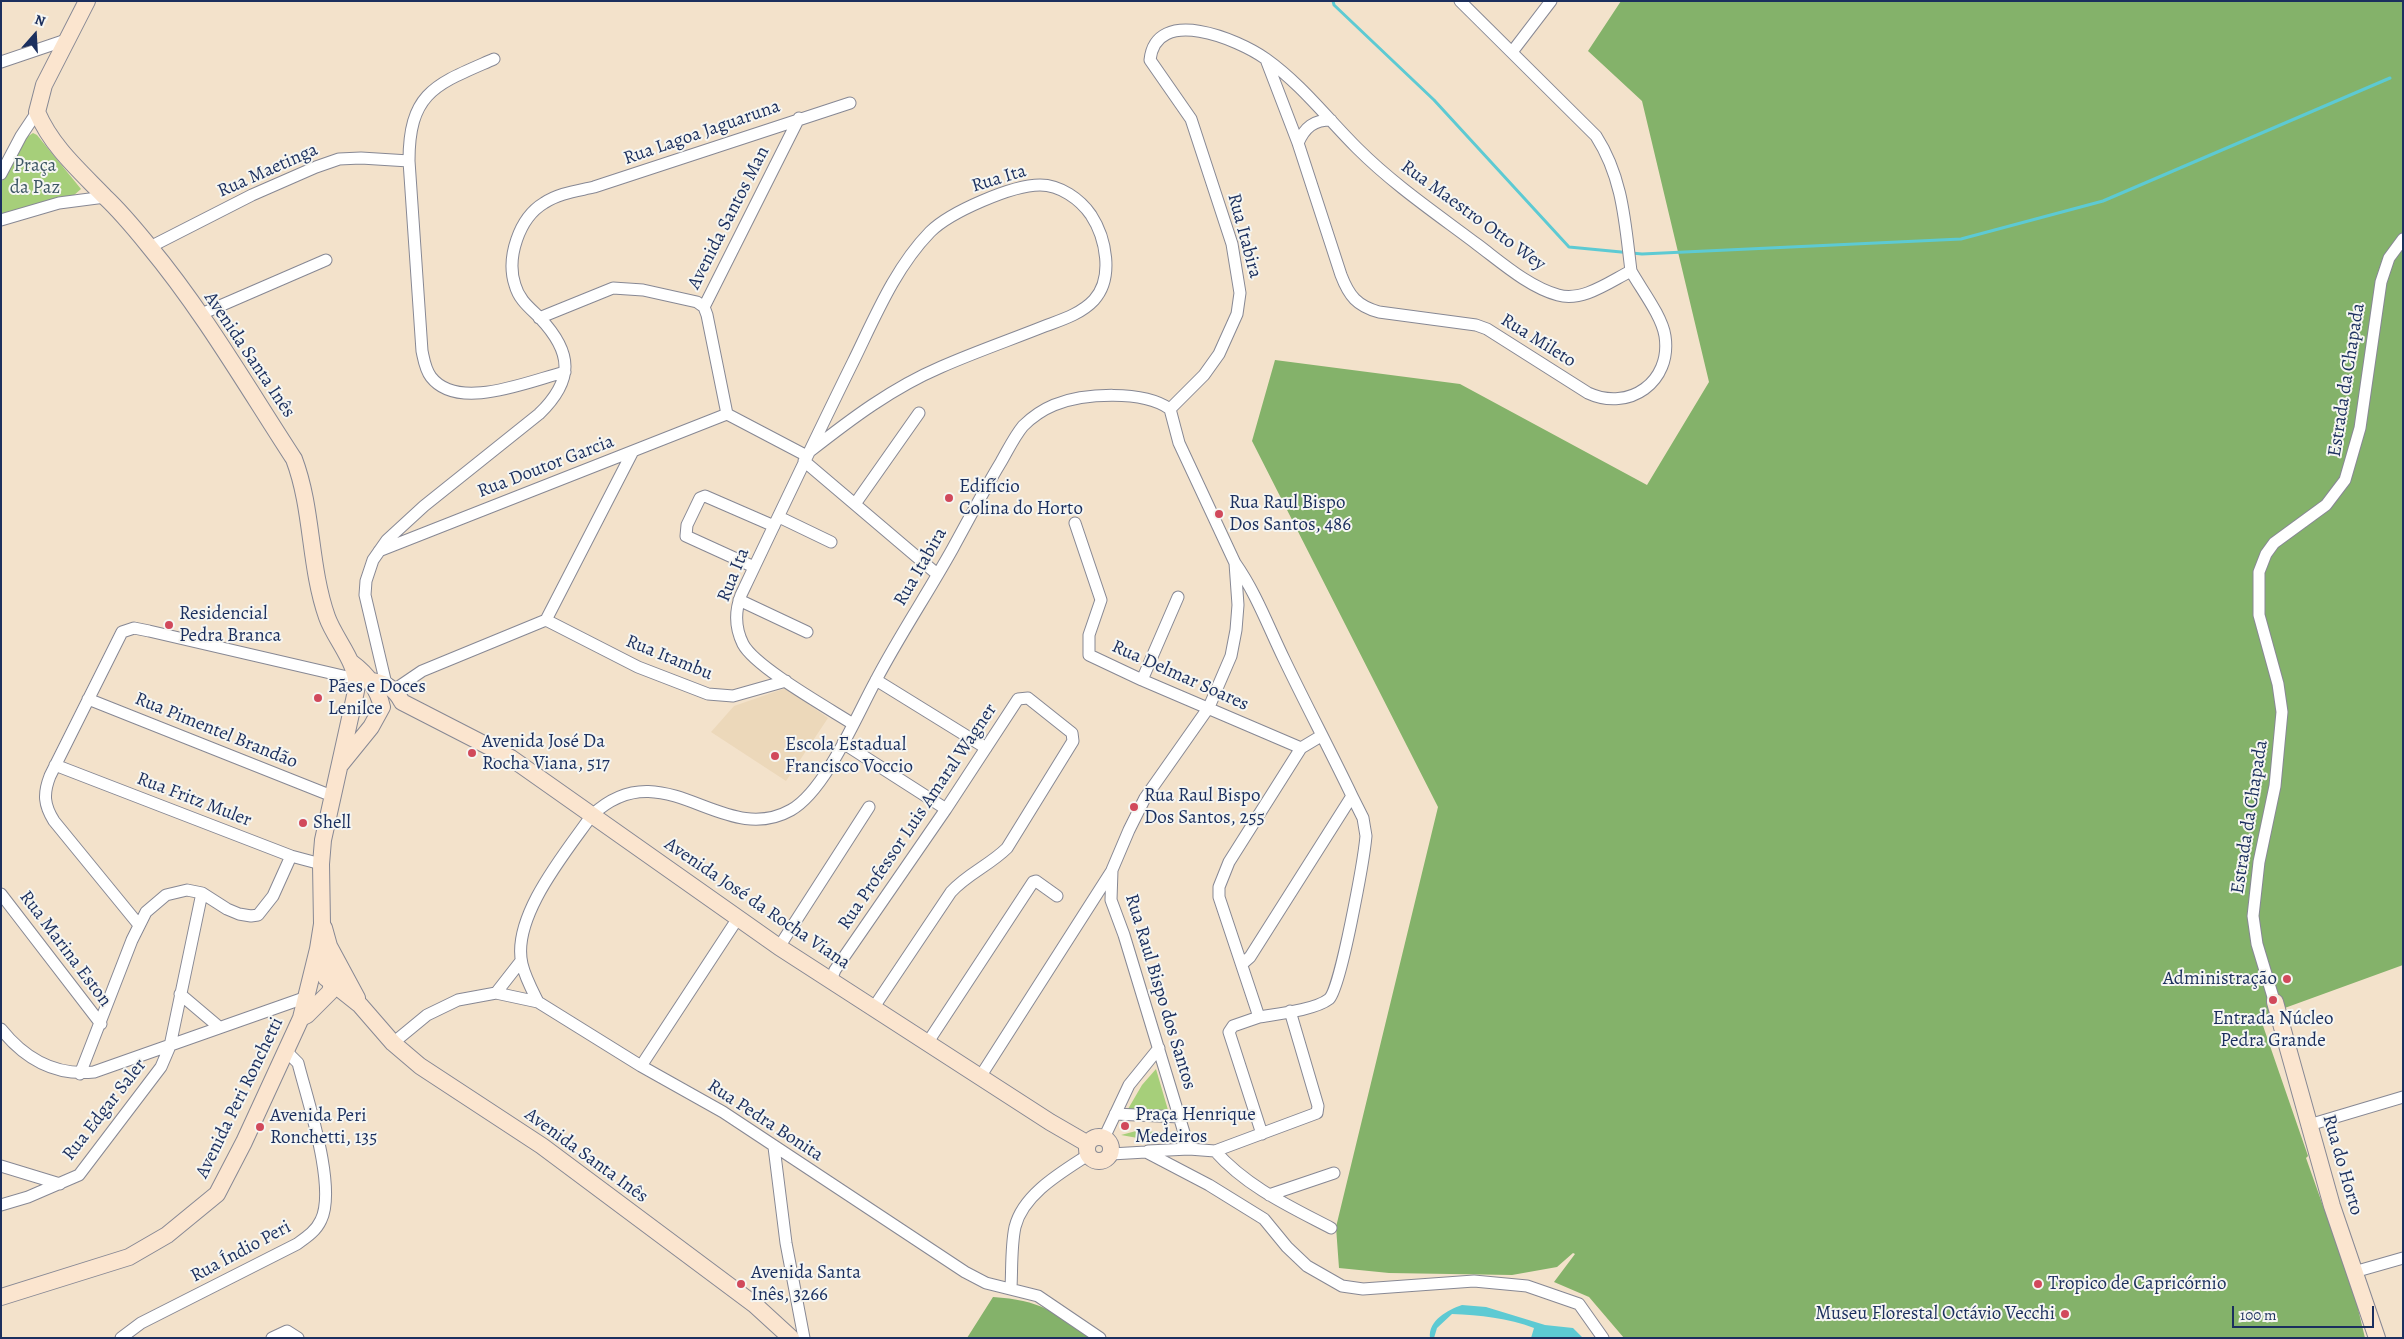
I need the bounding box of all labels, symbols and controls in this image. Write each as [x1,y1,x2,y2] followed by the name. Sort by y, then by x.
[10,10,60,60] north arrow
[32,10,48,31] text: N
[621,96,783,170] street label: Rua Lagoa Jaguaruna
[214,139,322,203] street label: Rua Maetinga
[683,143,775,293] street label: Avenida Santos Man
[10,155,60,199] park label: Praça da Paz
[1396,156,1550,276] street label: Rua Maestro Otto Wey
[969,160,1029,198] street label: Rua Ita
[1222,191,1266,281] street label: Rua Itabira
[198,288,300,422] street label: Avenida Santa Inês
[2324,301,2370,459] street label: Estrada da Chapada
[1496,309,1580,373] street label: Rua Mileto
[474,430,618,504] street label: Rua Doutor Garcia
[959,476,1083,520] place label: Edifício Colina do Horto
[943,492,955,504] marker: Edifício Colina do Horto
[1229,492,1351,536] place label: Rua Raul Bispo Dos Santos, 486
[1213,508,1225,520] marker: Rua Raul Bispo Dos Santos, 486
[889,524,953,610] street label: Rua Itabira
[713,545,755,605] street label: Rua Ita
[179,603,281,647] place label: Residencial Pedra Branca
[163,619,175,631] marker: Residencial Pedra Branca
[622,630,716,686] street label: Rua Itambu
[1108,636,1252,716] street label: Rua Delmar Soares
[328,676,426,720] place label: Pães e Doces Lenilce
[131,688,301,774] street label: Rua Pimentel Brandão
[312,692,324,704] marker: Pães e Doces Lenilce
[834,699,1002,935] street label: Rua Professor Luis Amaral Wagner
[482,731,610,775] place label: Avenida José Da Rocha Viana, 517
[785,734,913,778] place label: Escola Estadual Francisco Voccio
[2227,738,2273,896] street label: Estrada da Chapada
[466,747,478,759] marker: Avenida José Da Rocha Viana, 517
[769,750,781,762] marker: Escola Estadual Francisco Voccio
[133,768,255,832] street label: Rua Fritz Muler
[1144,785,1265,829] place label: Rua Raul Bispo Dos Santos, 255
[1128,801,1140,813] marker: Rua Raul Bispo Dos Santos, 255
[313,812,351,834] place label: Shell
[297,817,309,829] marker: Shell
[660,833,854,975] street label: Avenida José da Rocha Viana
[14,886,116,1012] street label: Rua Marina Eston
[1119,891,1201,1093] street label: Rua Raul Bispo dos Santos
[2163,968,2277,990] place label: Administração
[2281,973,2293,985] marker: Administração
[2267,994,2279,1006] marker: Entrada Núcleo Pedra Grande
[2213,1008,2333,1052] place label: Entrada Núcleo Pedra Grande
[191,1014,289,1182] street label: Avenida Peri Ronchetti
[58,1055,152,1165] street label: Rua Edgar Saler
[703,1075,827,1167] street label: Rua Pedra Bonita
[520,1104,652,1208] street label: Avenida Santa Inês
[1135,1104,1256,1148] place label: Praça Henrique Medeiros
[270,1105,377,1149] place label: Avenida Peri Ronchetti, 135
[2317,1112,2367,1218] street label: Rua do Horto
[1119,1120,1131,1132] marker: Praça Henrique Medeiros
[254,1121,266,1133] marker: Avenida Peri Ronchetti, 135
[187,1216,295,1288] street label: Rua Índio Peri
[751,1262,861,1306] place label: Avenida Santa Inês, 3266
[2048,1273,2226,1295] place label: Tropico de Capricórnio
[735,1278,747,1290] marker: Avenida Santa Inês, 3266
[2032,1278,2044,1290] marker: Tropico de Capricórnio
[2234,1296,2376,1328] scale bar
[1815,1303,2055,1325] place label: Museu Florestal Octávio Vecchi
[2240,1305,2277,1325] text: 100 m
[2059,1308,2071,1320] marker: Museu Florestal Octávio Vecchi

